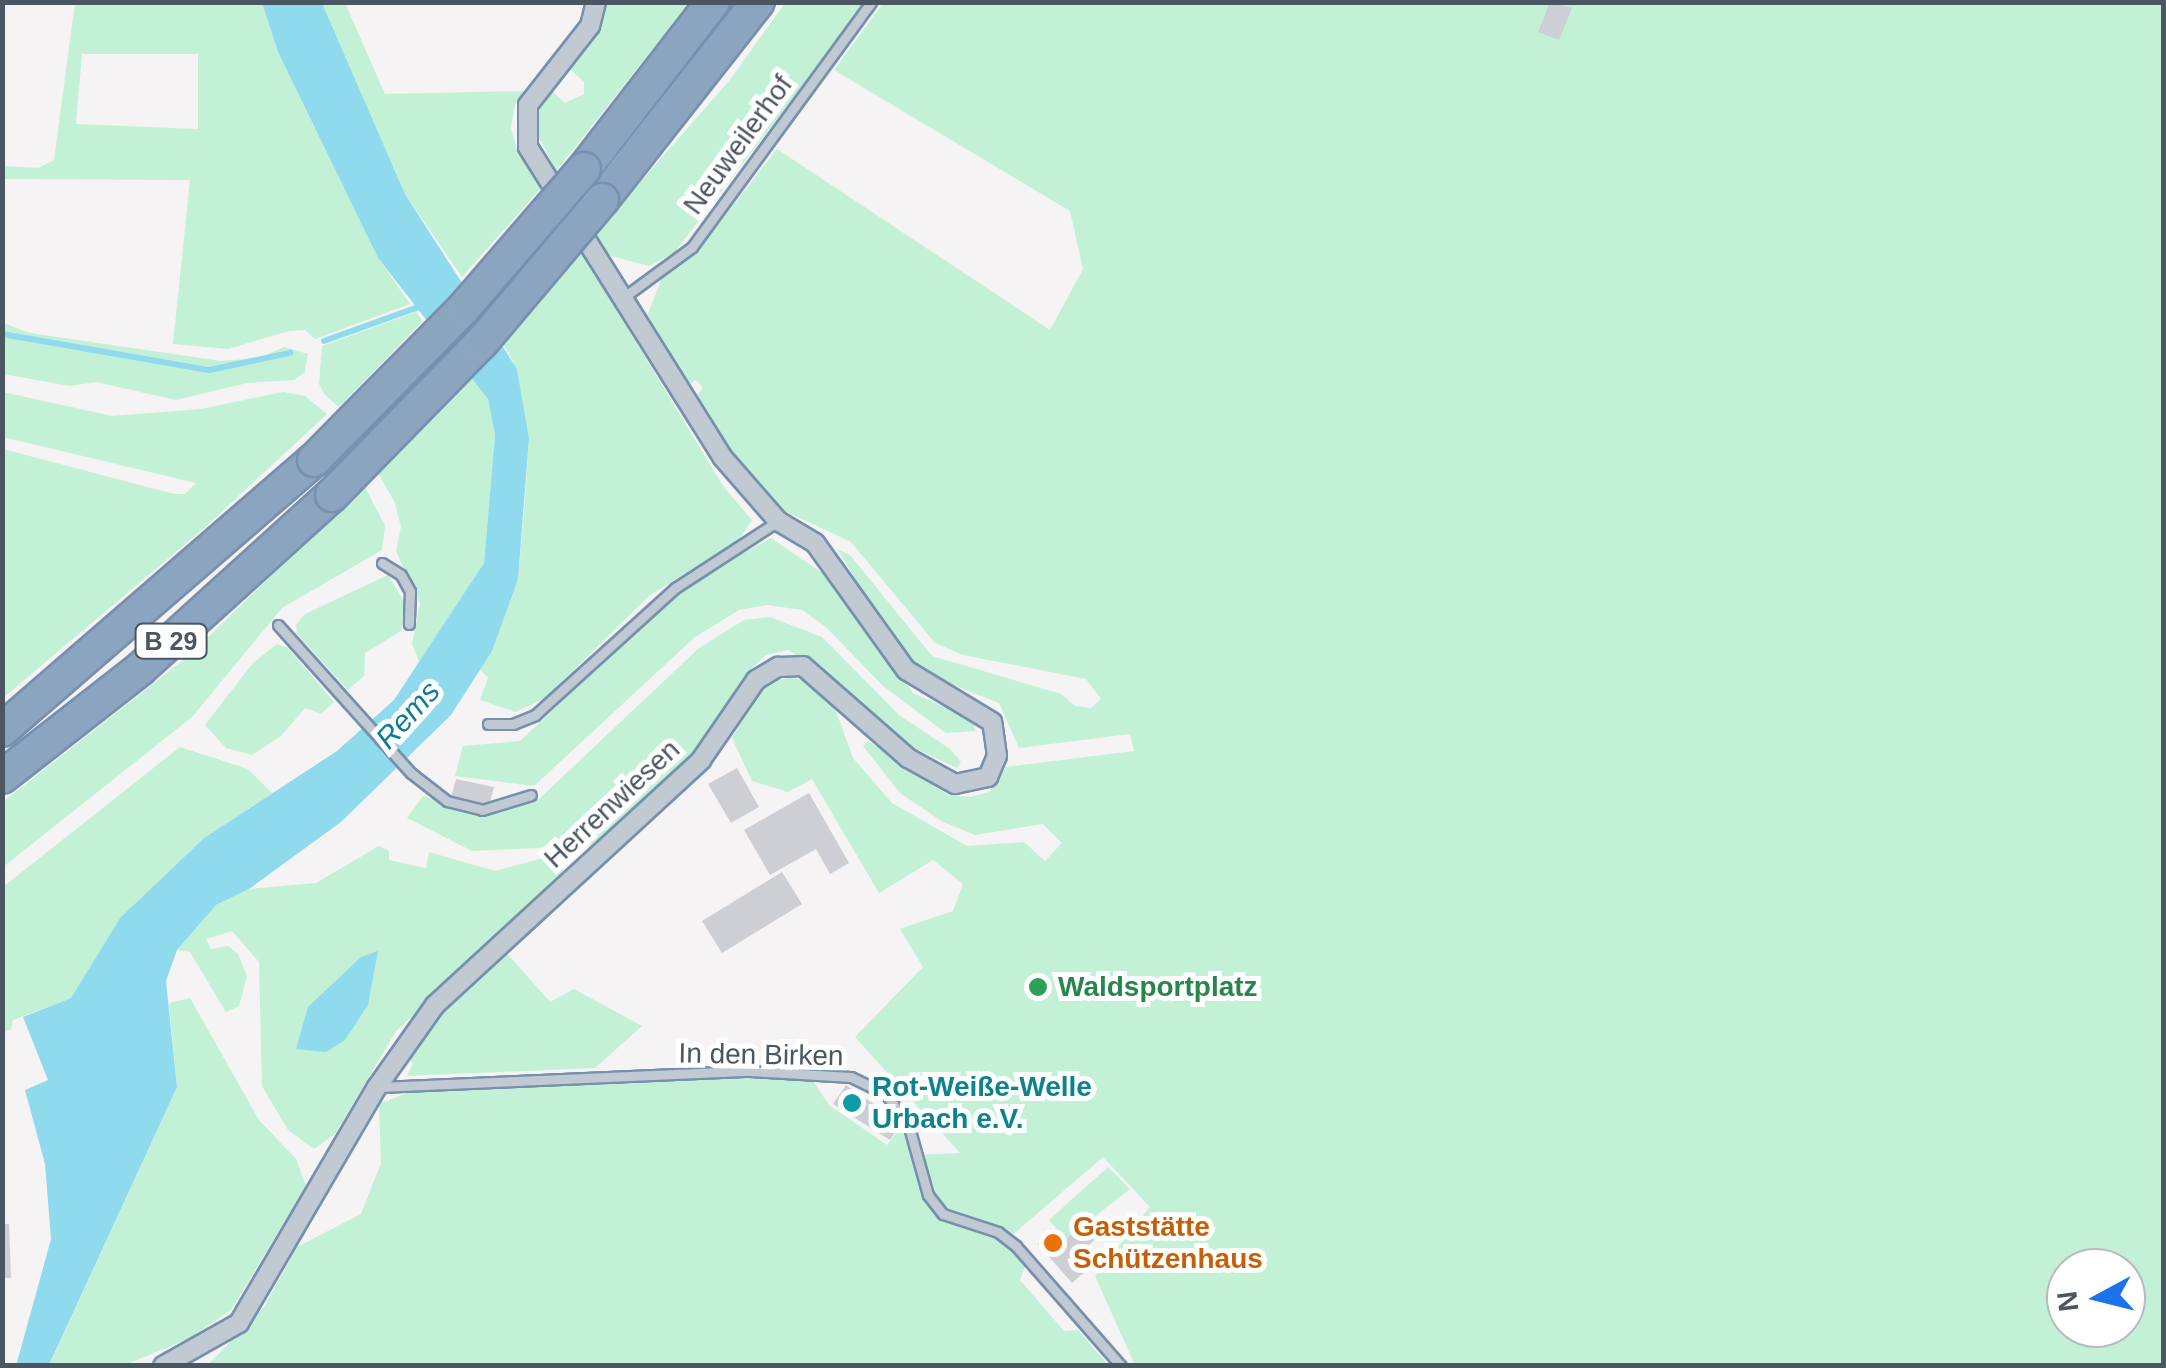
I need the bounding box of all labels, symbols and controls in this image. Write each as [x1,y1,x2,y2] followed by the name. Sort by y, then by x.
[676,69,800,221] street label: Neuweilerhof
[134,621,208,661] road number: B 29
[368,674,448,756] water label: Rems
[537,733,687,875] street label: Herrenwiesen
[1058,970,1258,1004] place label: Waldsportplatz
[1027,976,1049,998] marker: Waldsportplatz
[678,1037,844,1073] street label: In den Birken
[872,1070,1092,1136] place label: Rot-Weiße-Welle Urbach e.V.
[841,1092,863,1114] marker: Rot-Weiße-Welle Urbach e.V.
[1073,1210,1263,1276] place label: Gaststätte Schützenhaus
[1042,1232,1064,1254] marker: Gaststätte Schützenhaus
[2046,1248,2146,1348] north arrow
[2051,1290,2084,1313] text: N

